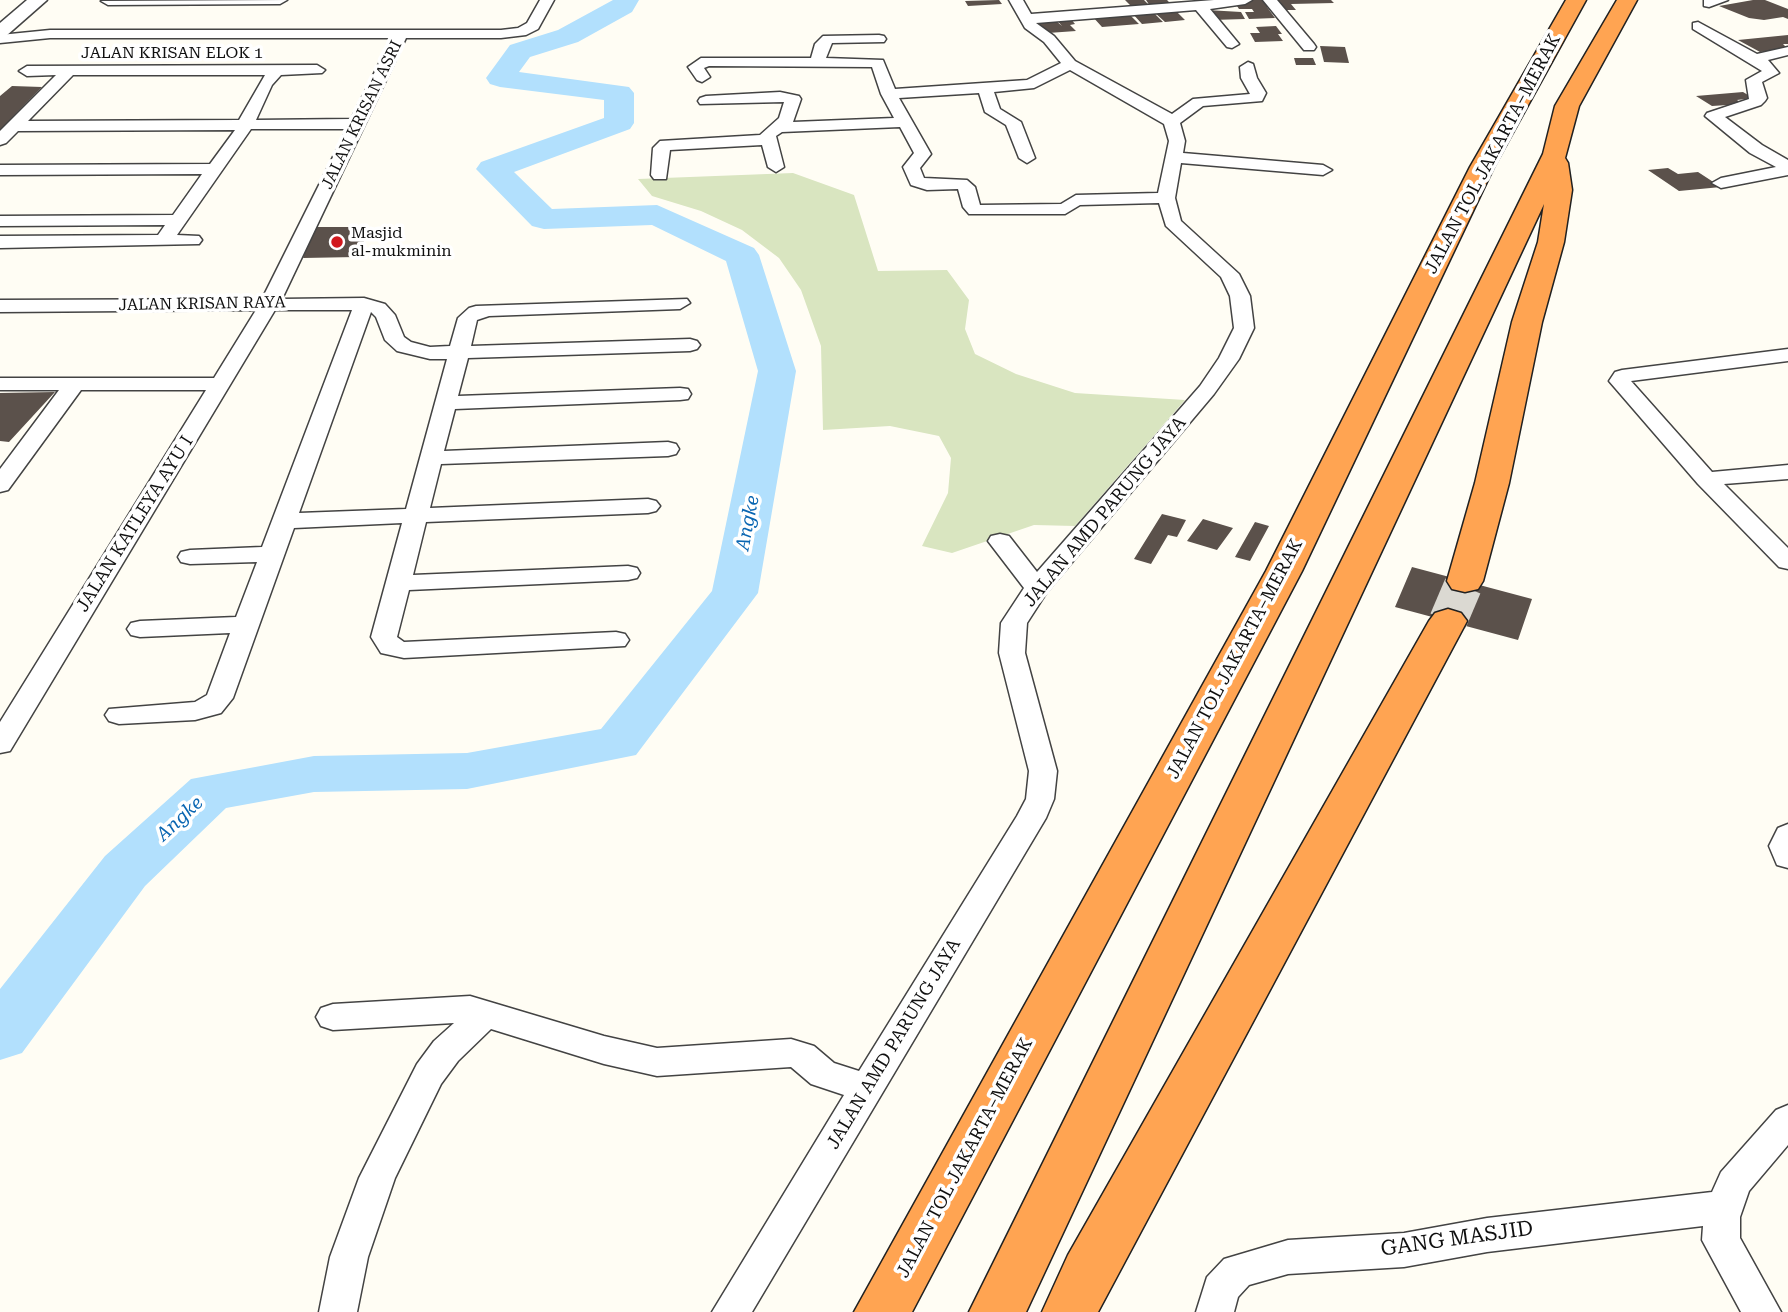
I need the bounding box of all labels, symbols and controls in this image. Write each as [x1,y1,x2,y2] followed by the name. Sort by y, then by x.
[1420,30,1566,278] street label: JALAN TOL JAKARTA–MERAK
[318,38,406,192] street label: JALAN KRISAN ASRI
[81,43,263,63] street label: JALAN KRISAN ELOK 1
[351,223,452,261] place label: Masjid al-mukminin
[329,234,345,250] marker: Masjid al-mukminin
[118,293,286,315] street label: JALAN KRISAN RAYA
[1019,413,1191,611] street label: JALAN AMD PARUNG JAYA
[72,432,198,616] street label: JALAN KATLEYA AYU I
[732,494,764,552] water label: Angke
[1162,535,1308,783] street label: JALAN TOL JAKARTA–MERAK
[152,792,208,846] water label: Angke
[823,935,965,1153] street label: JALAN AMD PARUNG JAYA
[892,1034,1038,1282] street label: JALAN TOL JAKARTA–MERAK
[1379,1216,1535,1262] street label: GANG MASJID

